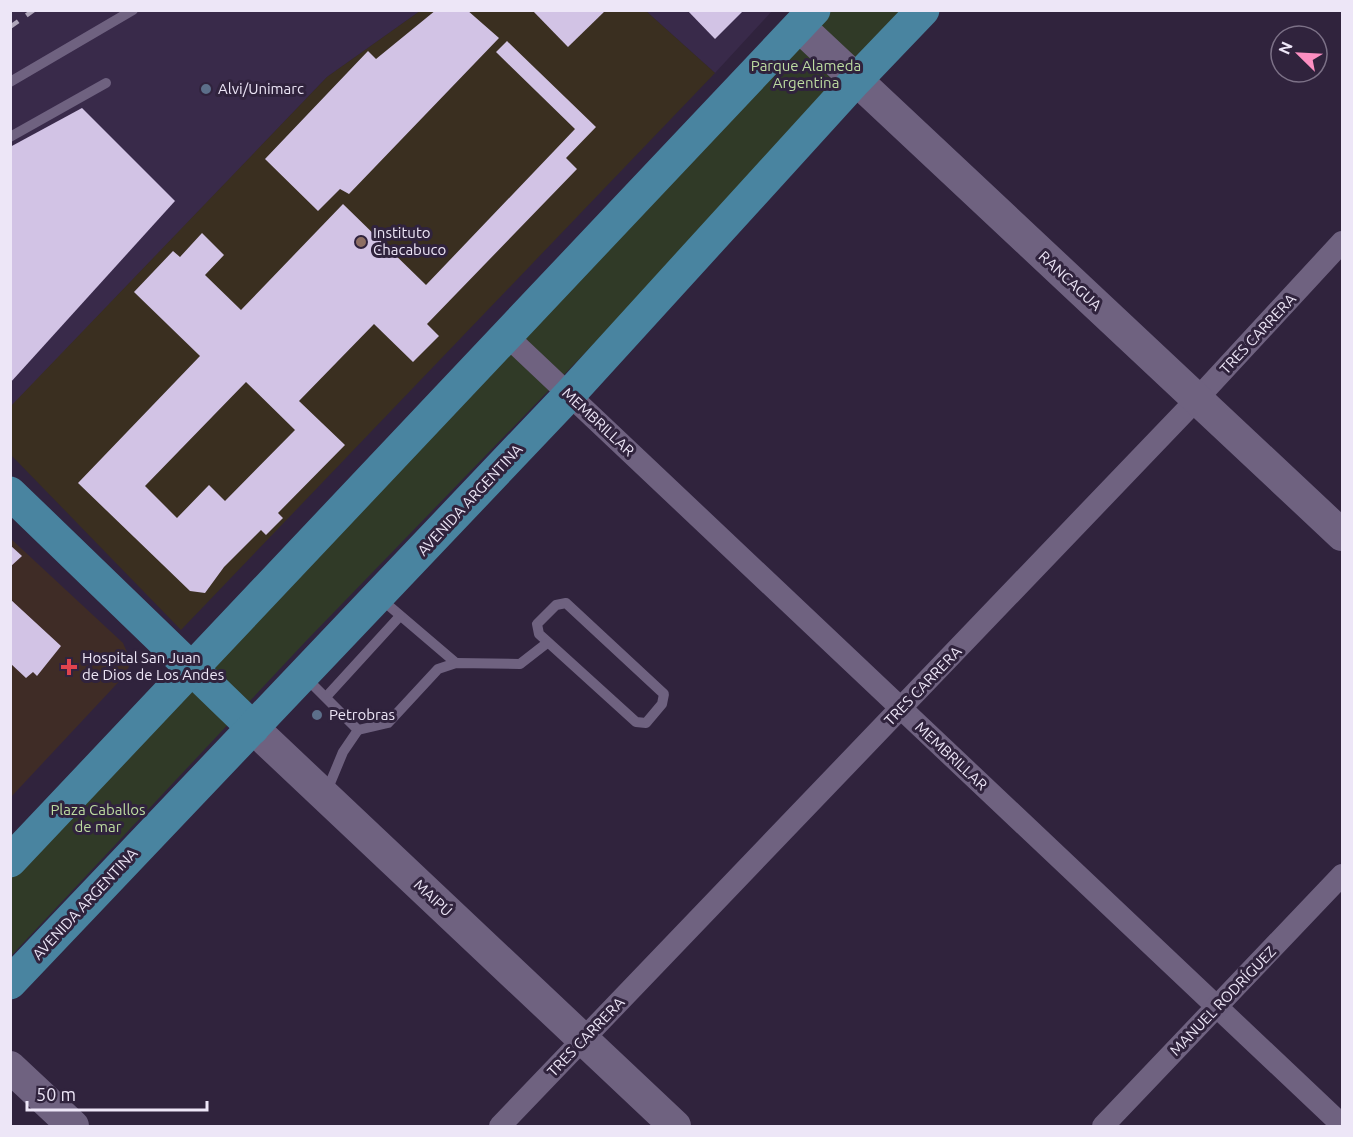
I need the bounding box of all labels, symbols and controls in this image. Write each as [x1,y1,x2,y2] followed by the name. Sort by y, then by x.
[1269,24,1329,84] north arrow
[1275,39,1296,57] text: N
[751,57,861,91] park label: Parque Alameda Argentina
[218,80,304,97] place label: Alvi/Unimarc
[199,82,213,96] marker: Alvi/Unimarc
[373,224,446,258] place label: Instituto Chacabuco
[354,235,368,249] marker: Instituto Chacabuco
[1036,247,1105,314] street label: RANCAGUA
[1216,290,1299,377] street label: TRES CARRERA
[559,384,638,459] street label: MEMBRILLAR
[414,440,526,559] street label: AVENIDA ARGENTINA
[881,642,965,729] street label: TRES CARRERA
[82,649,224,683] place label: Hospital San Juan de Dios de Los Andes
[60,658,78,676] marker: Hospital San Juan de Dios de Los Andes
[329,706,395,723] place label: Petrobras
[310,708,324,722] marker: Petrobras
[912,718,991,793] street label: MEMBRILLAR
[50,801,146,835] park label: Plaza Caballos de mar
[29,844,141,963] street label: AVENIDA ARGENTINA
[411,876,456,919] street label: MAIPÚ
[1166,943,1279,1059] street label: MANUEL RODRÍGUEZ
[544,993,628,1080] street label: TRES CARRERA
[27,1074,207,1112] scale bar
[36,1084,76,1104] text: 50 m

